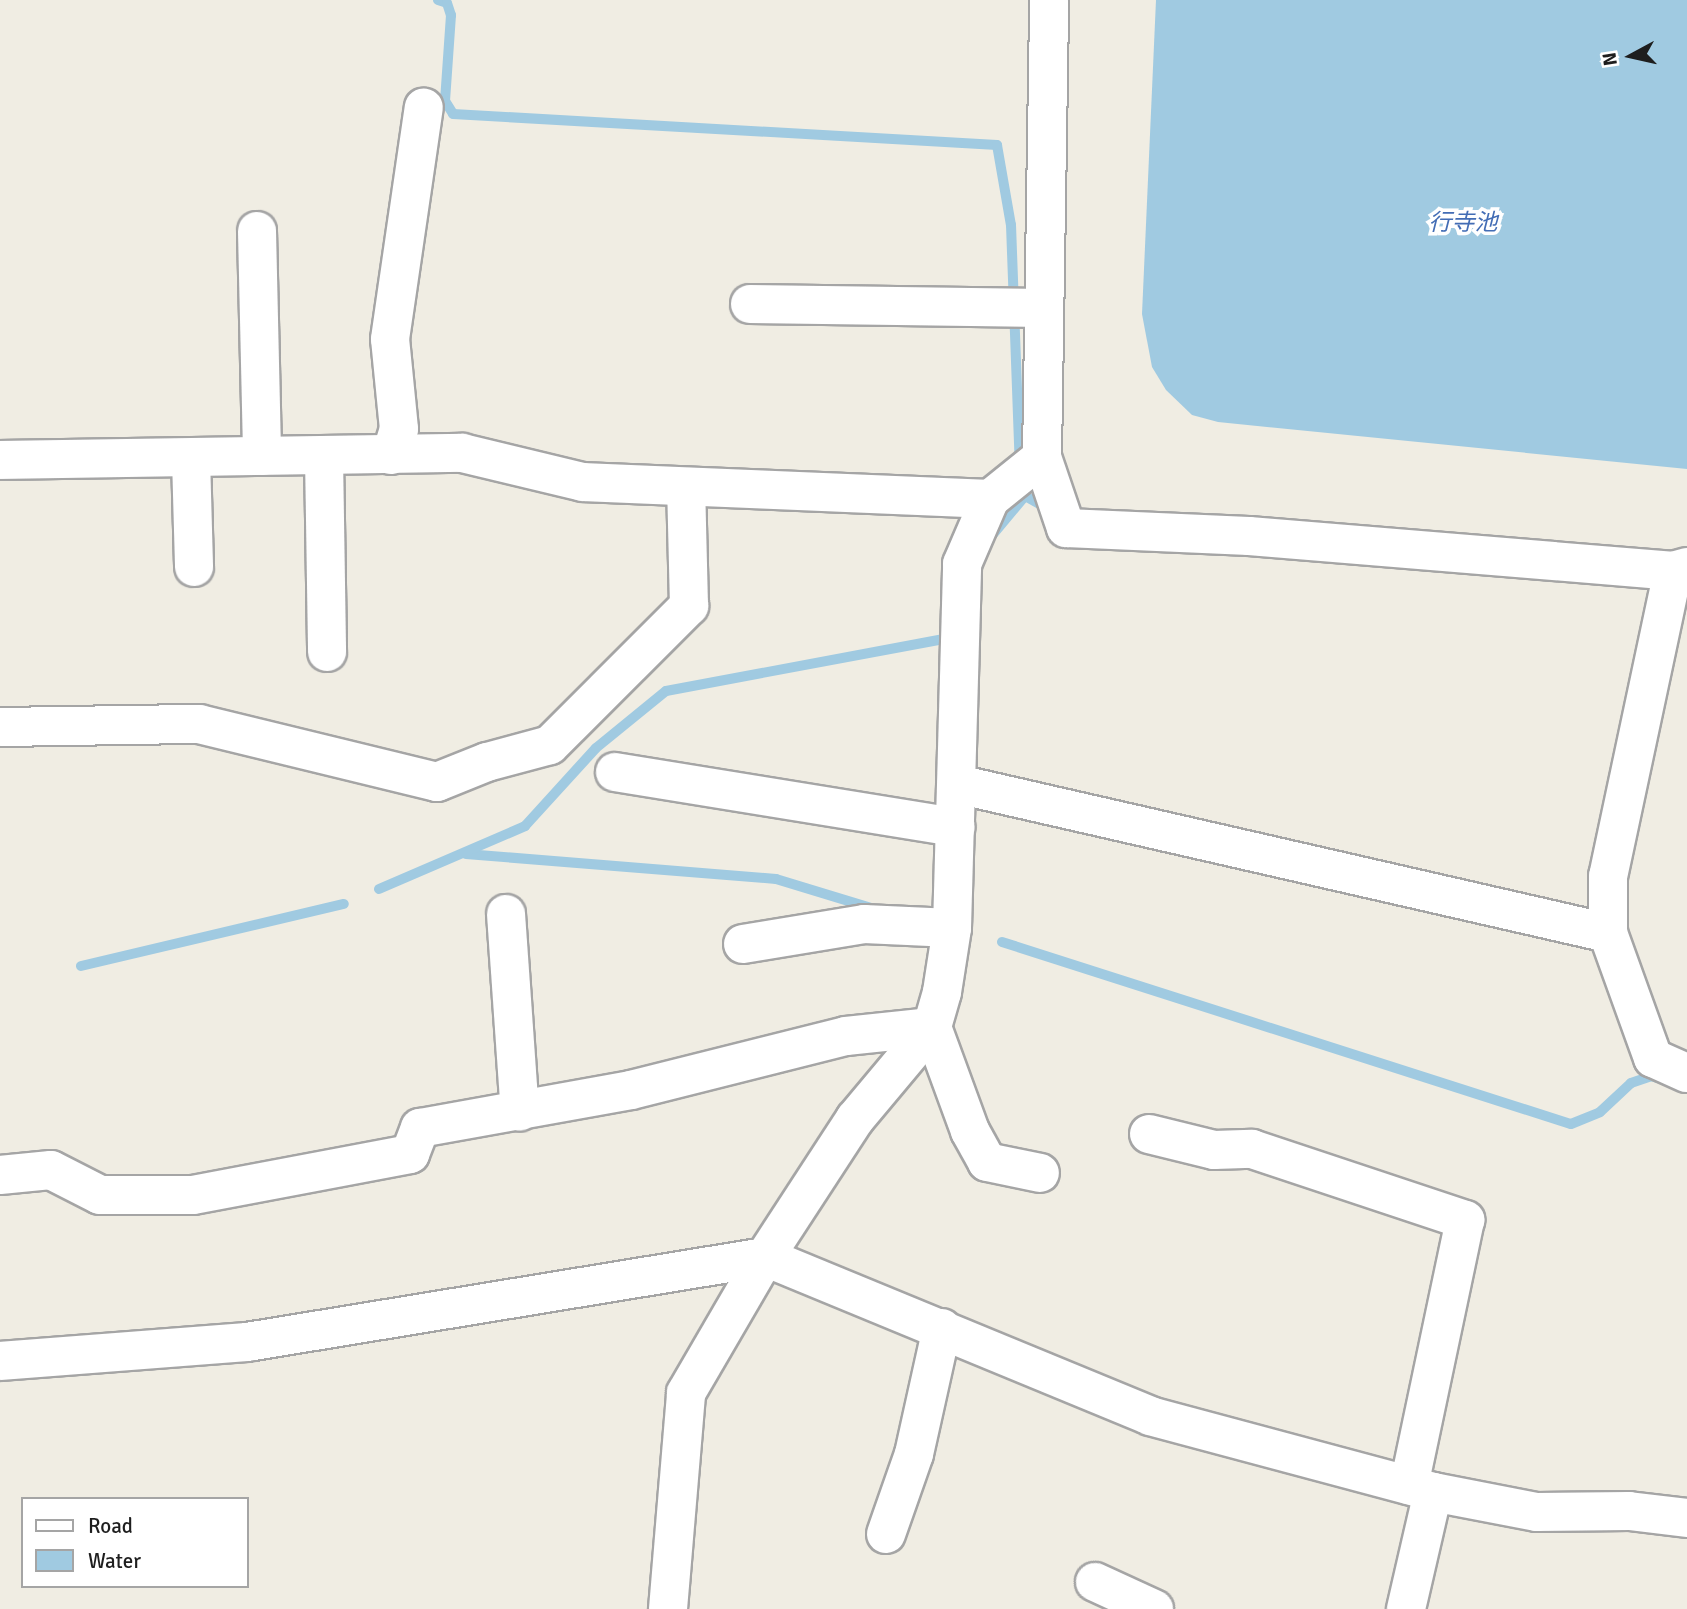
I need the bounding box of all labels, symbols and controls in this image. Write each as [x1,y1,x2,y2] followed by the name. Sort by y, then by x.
[1596,21,1666,91] north arrow
[1597,51,1623,67] text: N
[1429,209,1497,237] water label: 行寺池
[21,1497,248,1588] legend
[88,1513,133,1539] text: Road
[88,1548,141,1574] text: Water

